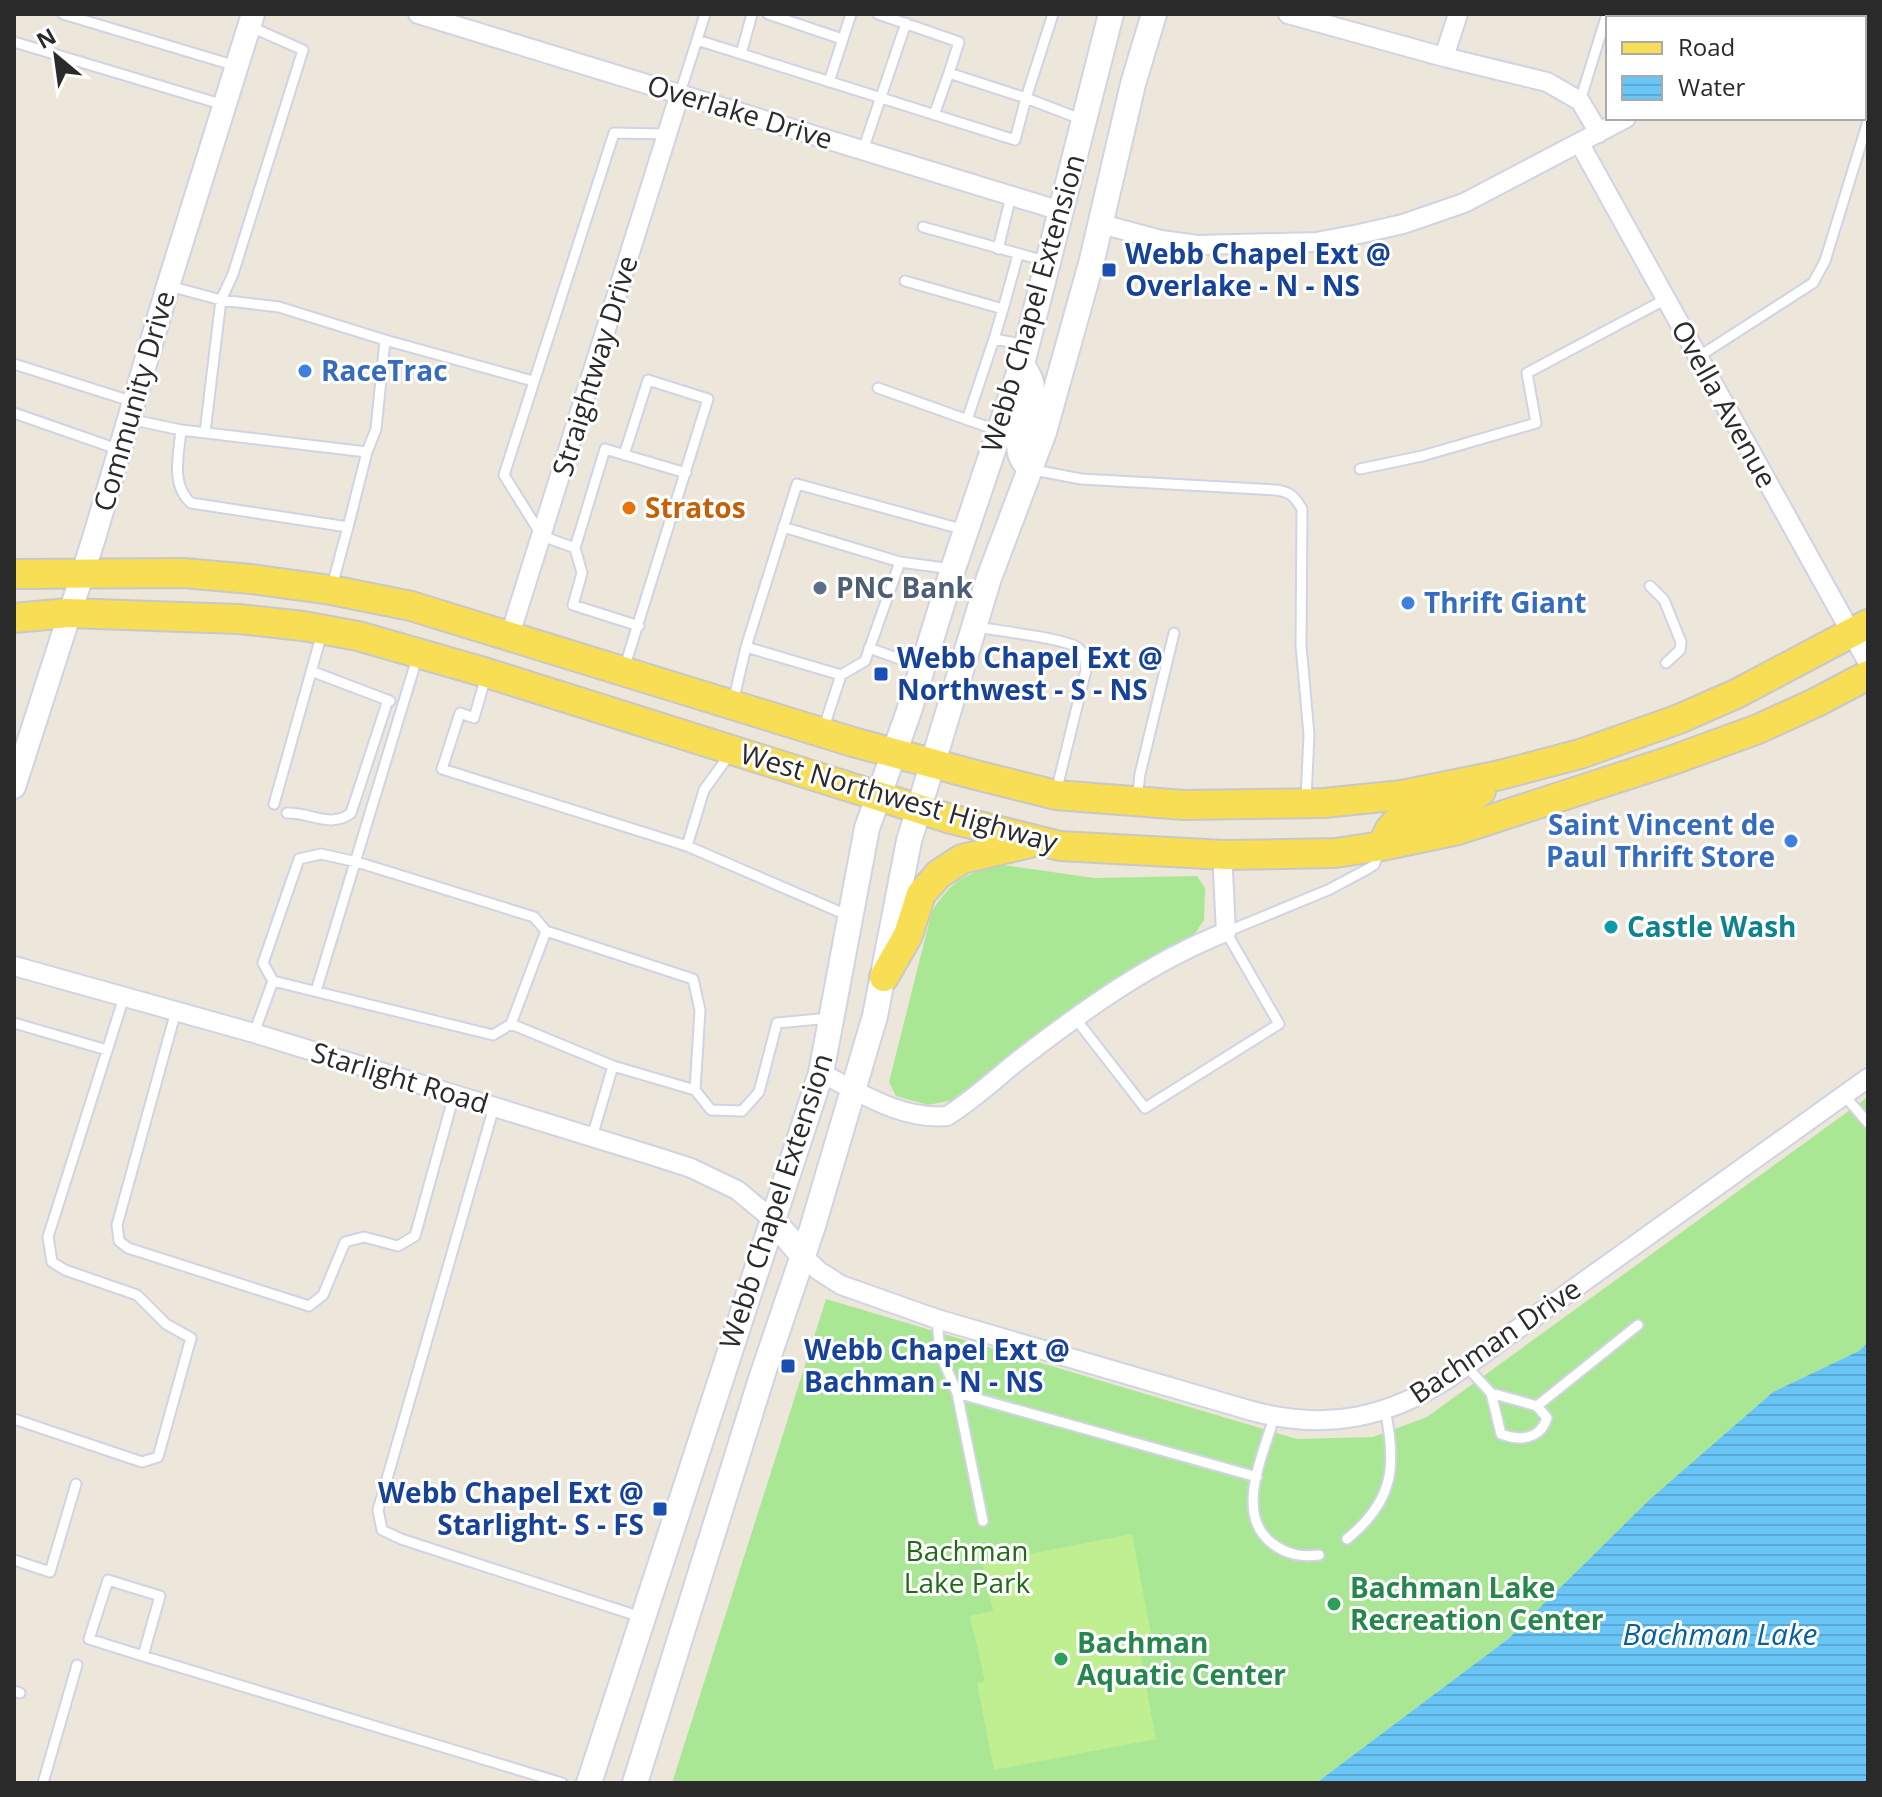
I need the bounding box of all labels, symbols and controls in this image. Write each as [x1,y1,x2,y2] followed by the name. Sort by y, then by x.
[16,16,96,96] north arrow
[1606,16,1866,120] legend
[31,20,61,55] text: N
[1678,30,1735,63] text: Road
[643,65,838,157] street label: Overlake Drive
[1678,70,1746,103] text: Water
[971,149,1093,456] street label: Webb Chapel Extension
[1125,234,1391,304] place label: Webb Chapel Ext @ Overlake - N - NS
[542,251,646,481] street label: Straightway Drive
[1100,261,1118,279] marker: Webb Chapel Ext @ Overlake - N - NS
[83,286,183,515] street label: Community Drive
[1663,313,1787,494] street label: Ovella Avenue
[321,351,448,389] place label: RaceTrac
[296,362,314,380] marker: RaceTrac
[645,488,746,526] place label: Stratos
[620,499,638,517] marker: Stratos
[836,568,974,606] place label: PNC Bank
[811,579,829,597] marker: PNC Bank
[1424,583,1586,621] place label: Thrift Giant
[1399,594,1417,612] marker: Thrift Giant
[897,638,1163,708] place label: Webb Chapel Ext @ Northwest - S - NS
[872,665,890,683] marker: Webb Chapel Ext @ Northwest - S - NS
[736,734,1063,861] street label: West Northwest Highway
[1546,805,1775,875] place label: Saint Vincent de Paul Thrift Store
[1782,832,1800,850] marker: Saint Vincent de Paul Thrift Store
[1627,907,1797,945] place label: Castle Wash
[1602,918,1620,936] marker: Castle Wash
[307,1032,493,1122] street label: Starlight Road
[709,1048,841,1353] street label: Webb Chapel Extension
[1401,1269,1587,1411] street label: Bachman Drive
[804,1330,1070,1400] place label: Webb Chapel Ext @ Bachman - N - NS
[779,1357,797,1375] marker: Webb Chapel Ext @ Bachman - N - NS
[378,1473,644,1543] place label: Webb Chapel Ext @ Starlight- S - FS
[651,1500,669,1518] marker: Webb Chapel Ext @ Starlight- S - FS
[904,1531,1031,1601] park label: Bachman Lake Park
[1350,1568,1604,1638] place label: Bachman Lake Recreation Center
[1325,1595,1343,1613] marker: Bachman Lake Recreation Center
[1623,1613,1818,1654] water label: Bachman Lake
[1077,1623,1286,1693] place label: Bachman Aquatic Center
[1052,1650,1070,1668] marker: Bachman Aquatic Center

